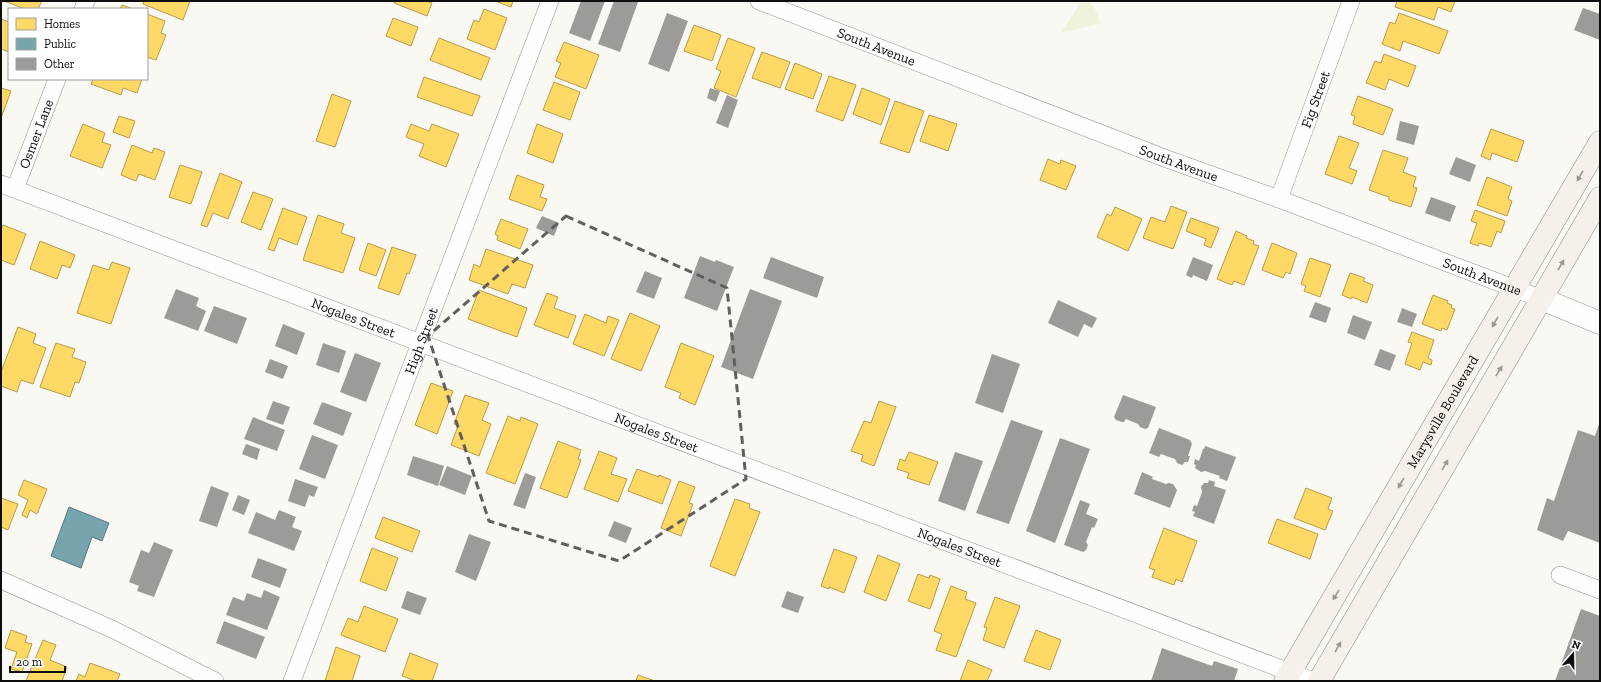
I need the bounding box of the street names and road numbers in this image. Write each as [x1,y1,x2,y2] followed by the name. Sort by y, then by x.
[835,24,918,70] street label: South Avenue
[1298,68,1334,130] street label: Fig Street
[16,97,58,171] street label: Osmer Lane
[1137,141,1221,186] street label: South Avenue
[1441,254,1524,300] street label: South Avenue
[309,294,398,342] street label: Nogales Street
[401,304,442,377] street label: High Street
[1403,352,1482,471] street label: Marysville Boulevard
[612,409,701,457] street label: Nogales Street
[915,524,1004,571] street label: Nogales Street

